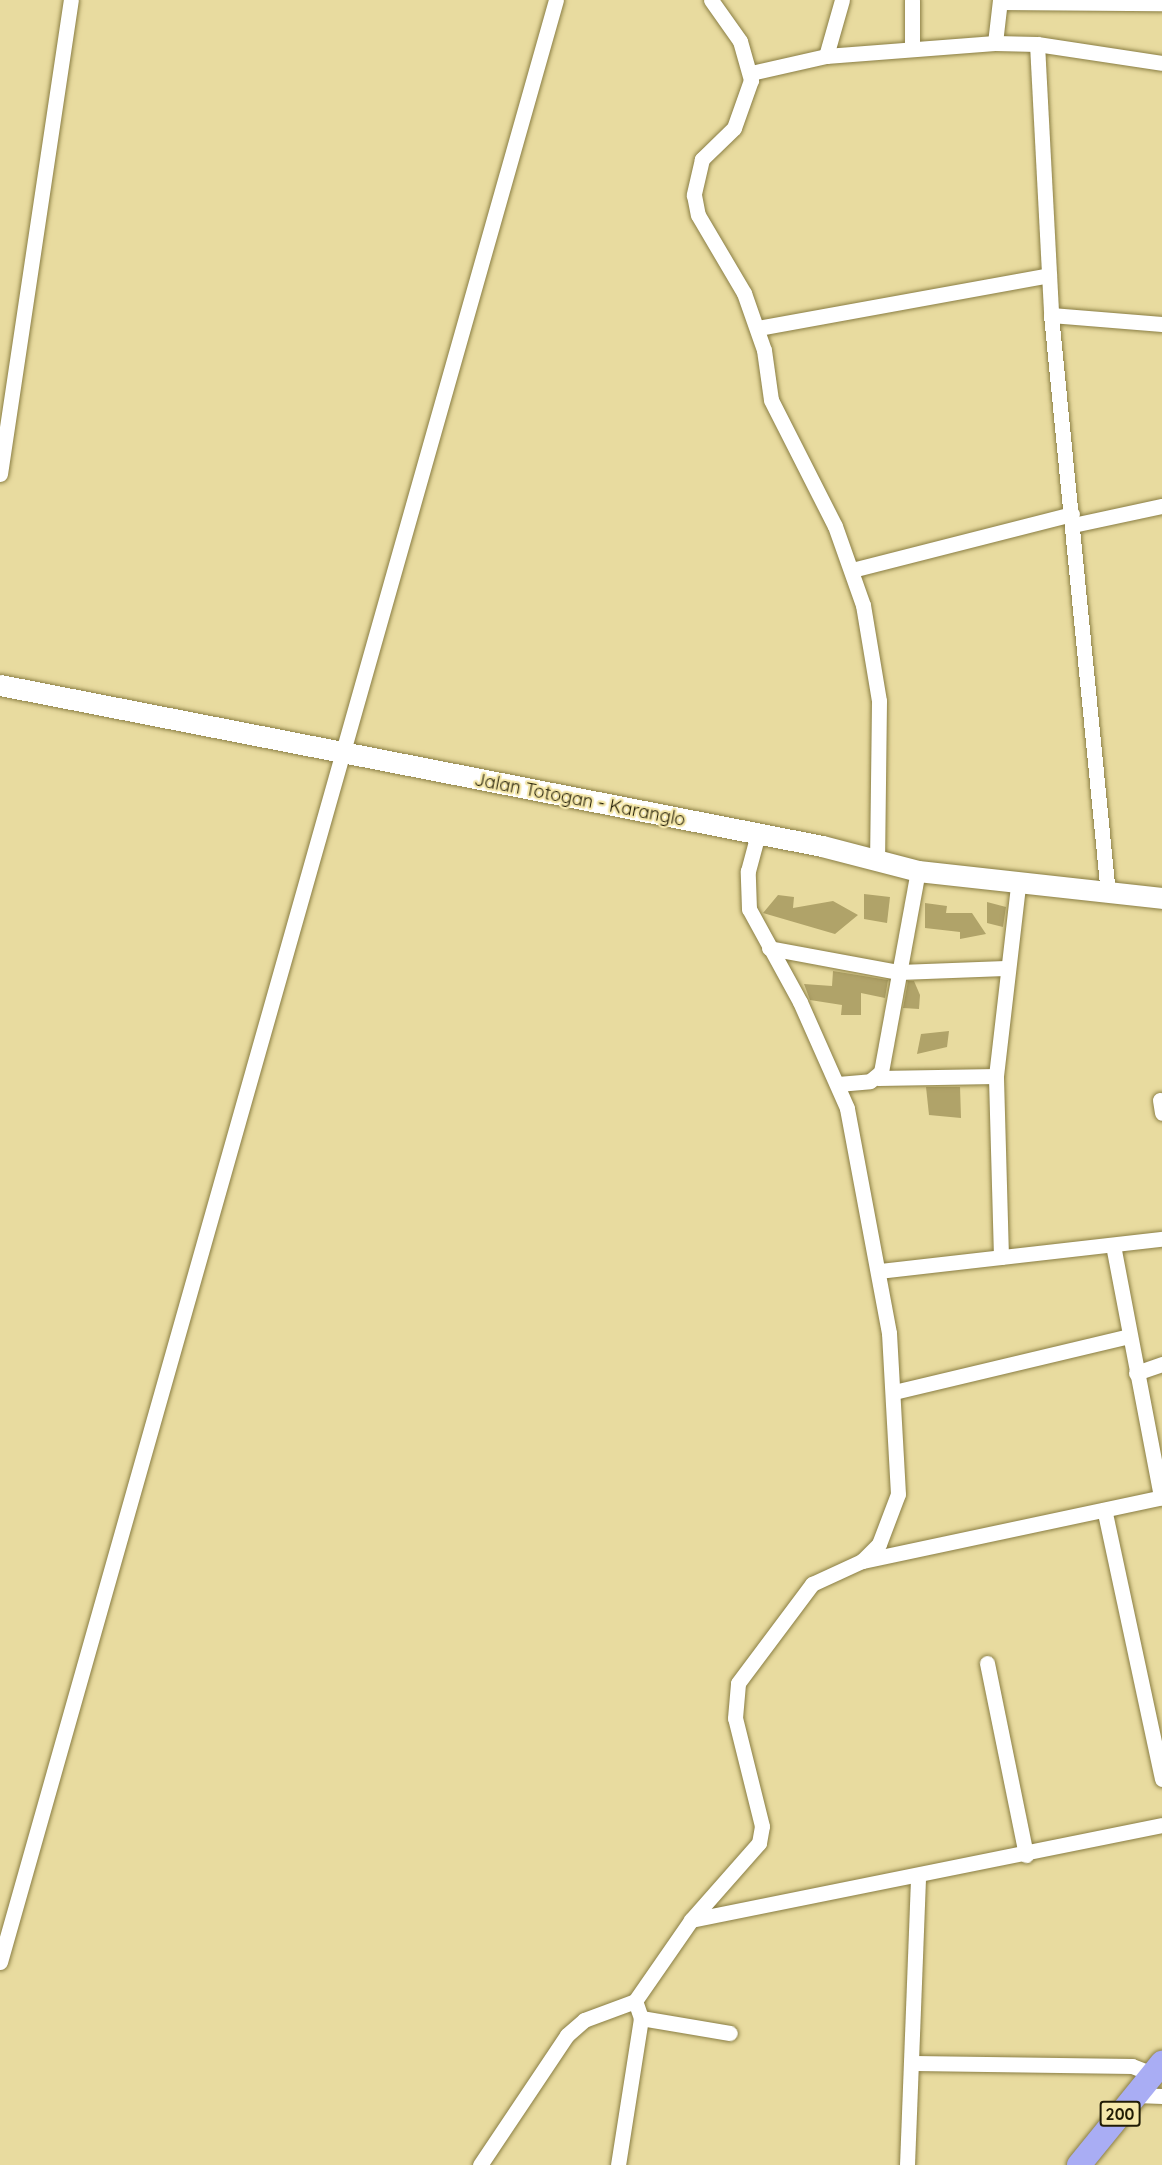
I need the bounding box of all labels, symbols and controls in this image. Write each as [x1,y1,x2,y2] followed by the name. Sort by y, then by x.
[473,769,687,831] street label: Jalan Totogan - Karanglo
[1099,2101,1141,2127] road number: 200

